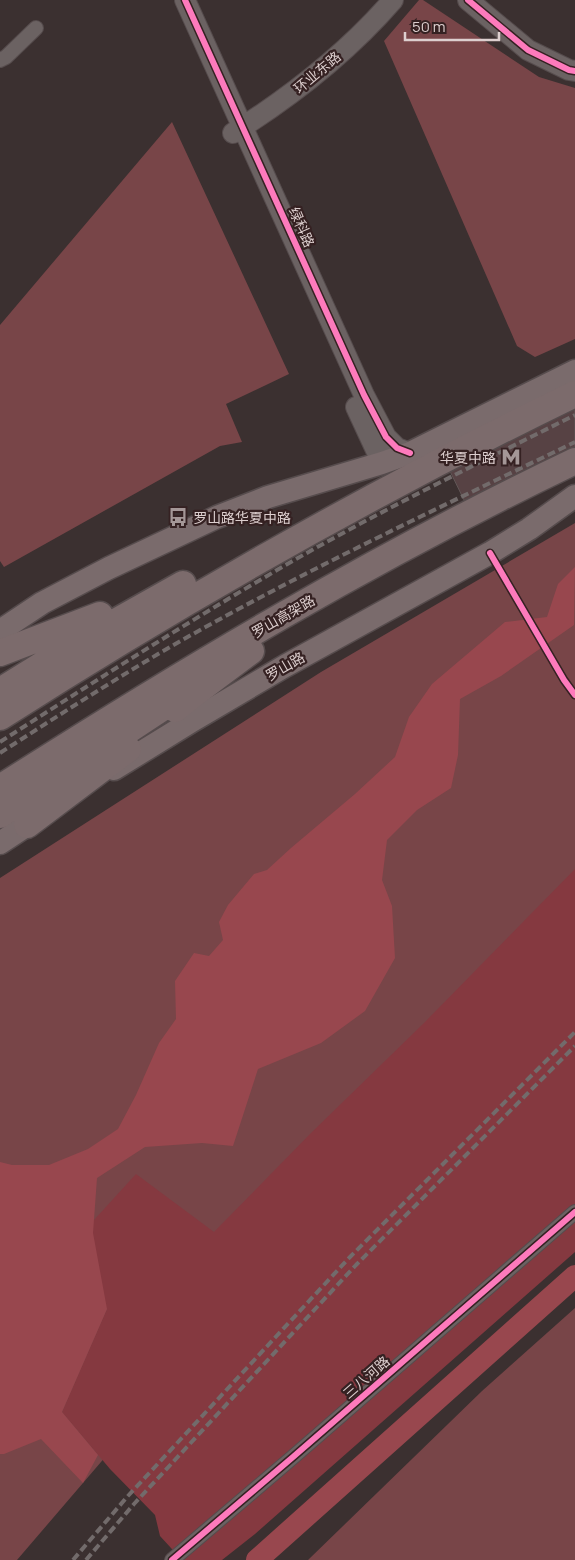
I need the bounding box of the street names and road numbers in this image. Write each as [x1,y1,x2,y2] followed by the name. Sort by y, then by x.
[289,47,345,97] street label: 环业东路
[285,204,319,250] street label: 绿科路
[248,590,318,642] street label: 罗山高架路
[262,647,308,685] street label: 罗山路
[339,1351,393,1403] street label: 三八河路

